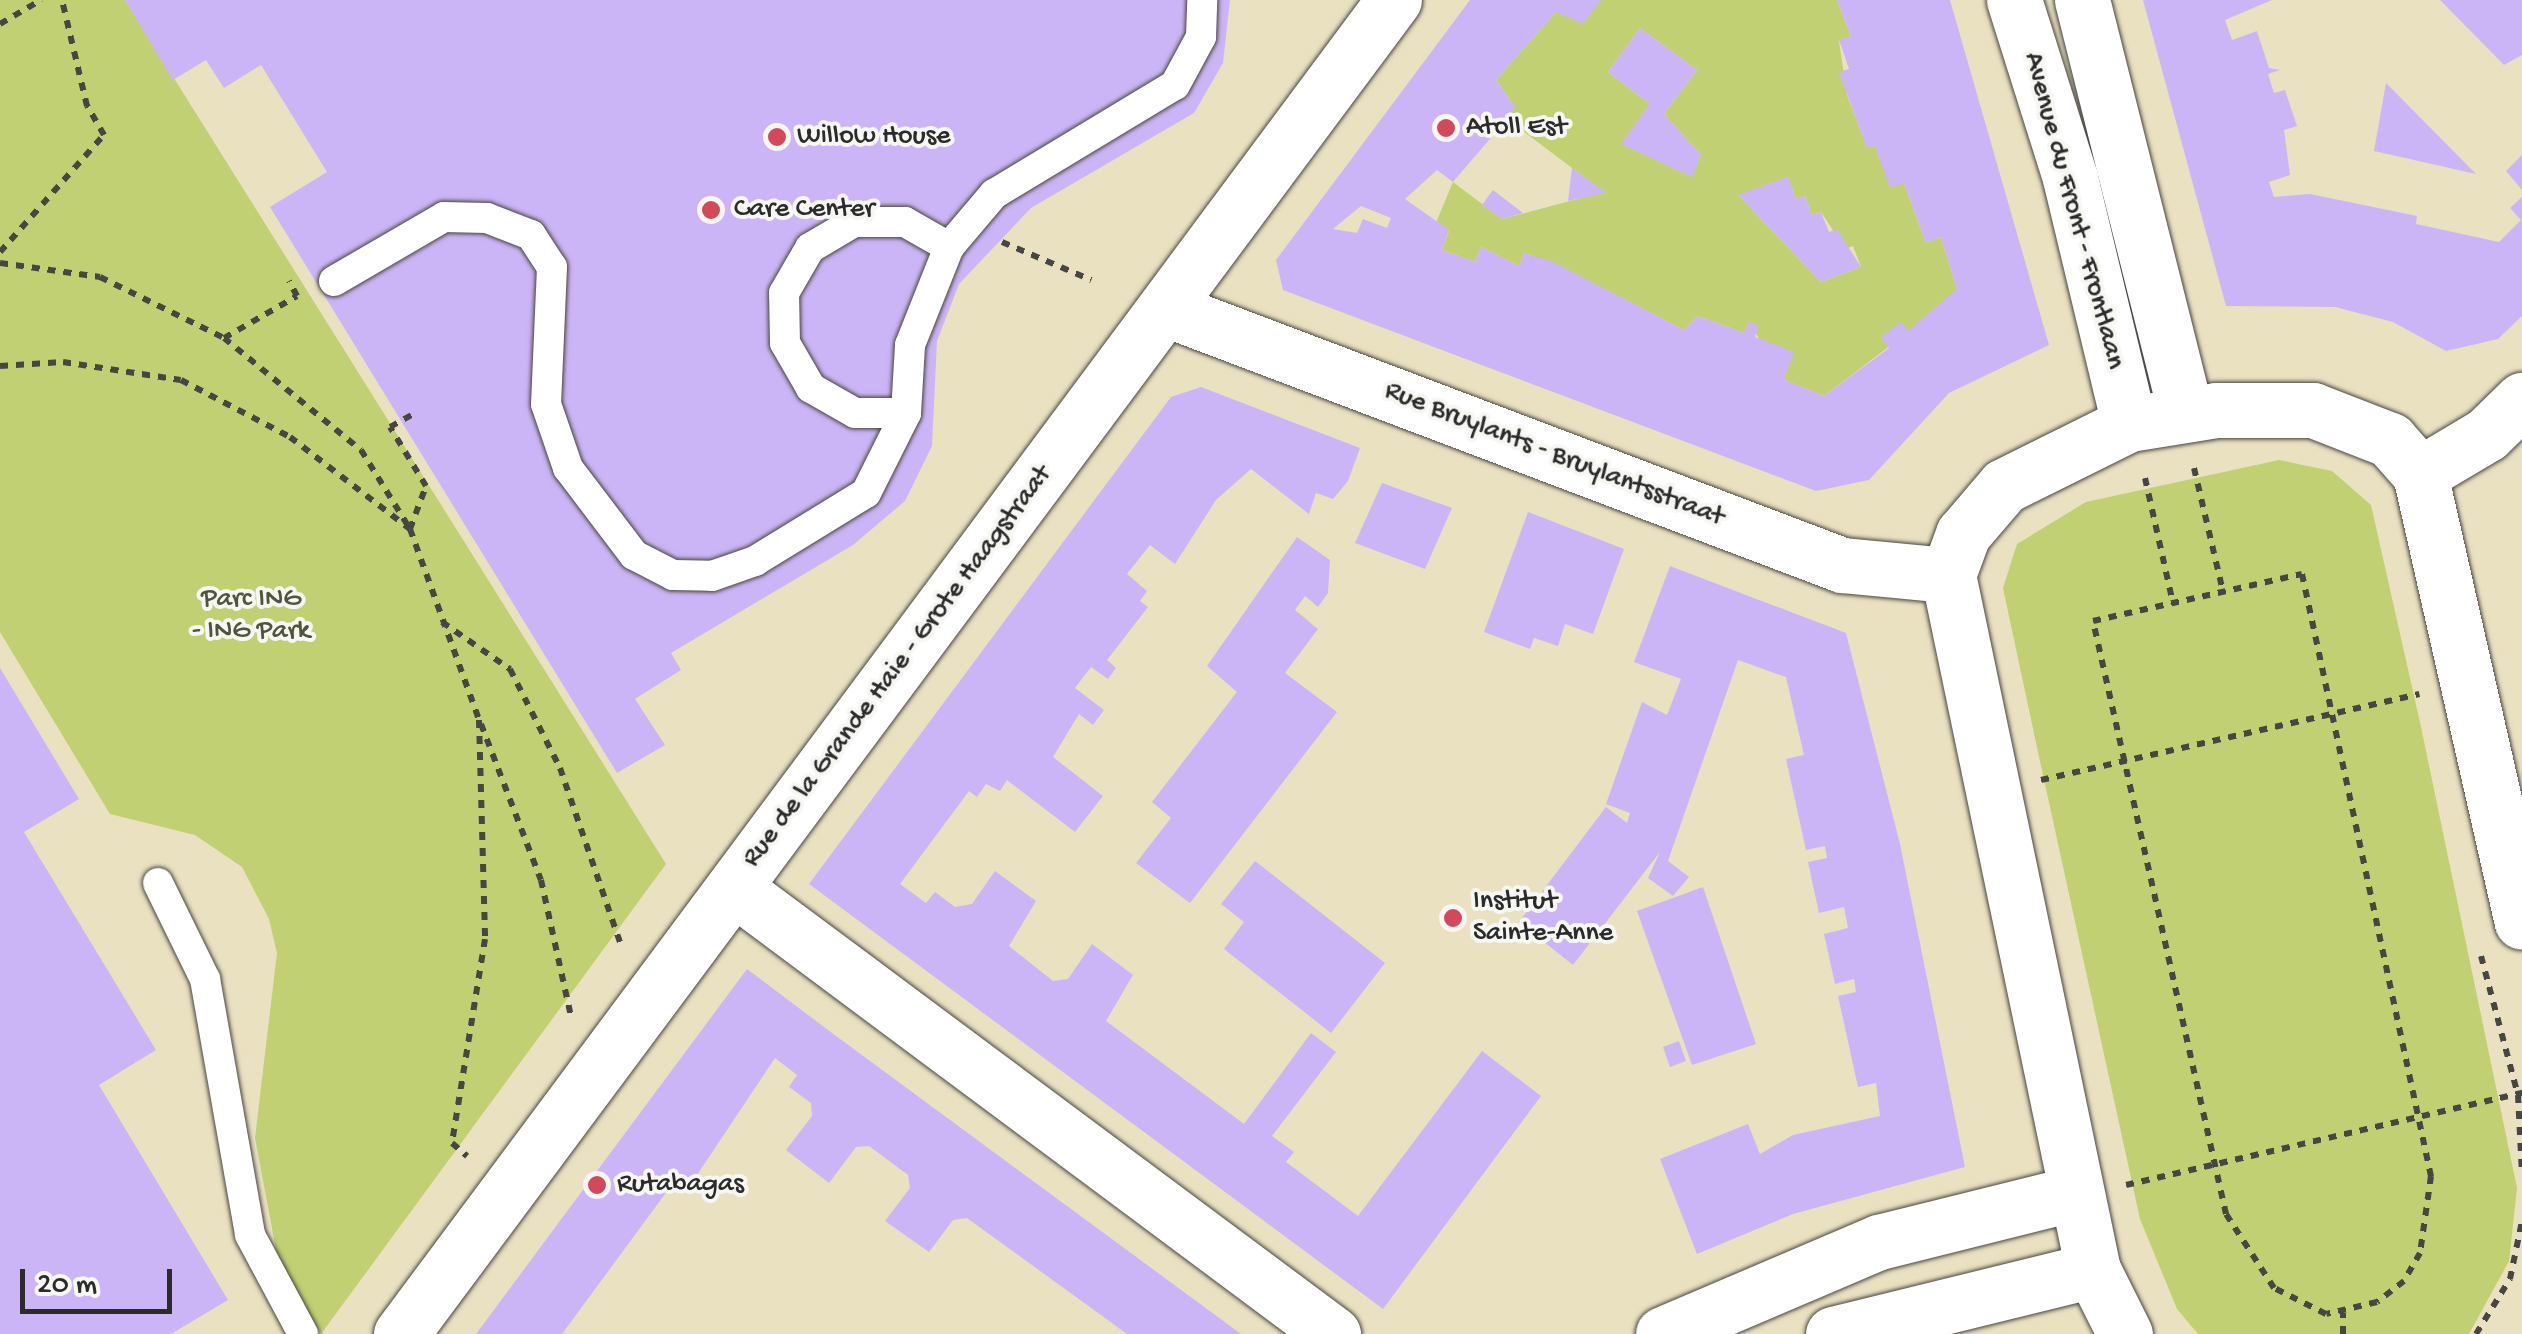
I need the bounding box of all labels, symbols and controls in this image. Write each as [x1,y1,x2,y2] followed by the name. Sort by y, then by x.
[2014,49,2132,373] street label: Avenue du Front - Frontlaan
[1466,111,1567,145] place label: Atoll Est
[1435,117,1457,139] marker: Atoll Est
[797,120,950,154] place label: Willow House
[766,126,788,148] marker: Willow House
[734,193,874,227] place label: Care Center
[698,197,724,223] marker: Care Center
[1380,375,1728,535] street label: Rue Bruylants - Bruylantsstraat
[736,459,1060,875] street label: Rue de la Grande Haie - Grote Haagstraat
[192,583,310,649] park label: Parc ING - ING Park
[1473,885,1613,951] place label: Institut Sainte-Anne
[1442,907,1464,929] marker: Institut Sainte-Anne
[617,1168,744,1202] place label: Rutabagas
[586,1174,608,1196] marker: Rutabagas
[25,1249,178,1311] scale bar
[37,1269,97,1304] text: 20 m

